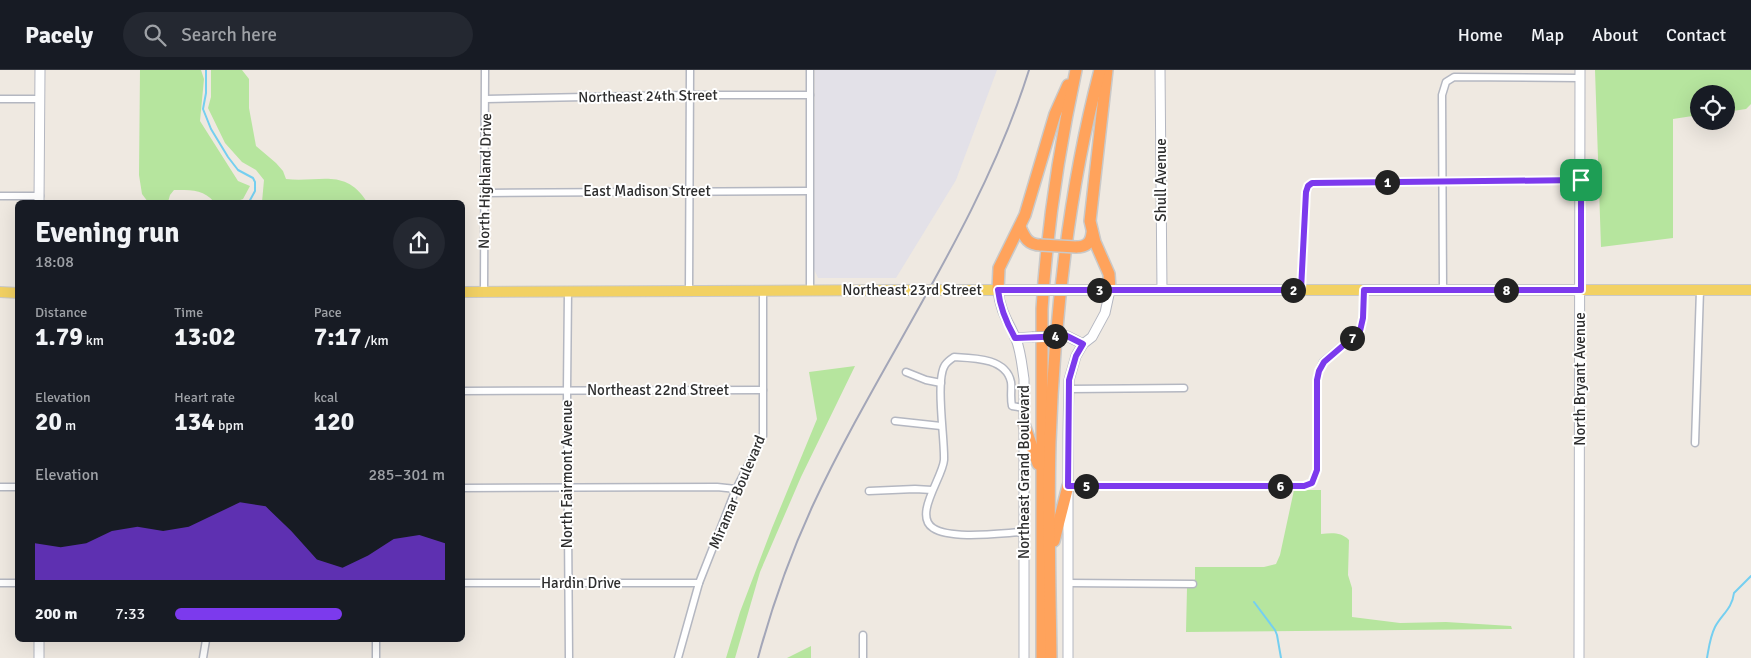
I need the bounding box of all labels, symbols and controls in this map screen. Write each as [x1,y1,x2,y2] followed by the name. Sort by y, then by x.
[123,12,473,57] search box
[25,20,93,50] text: Pacely
[141,21,169,49] icon: search
[181,23,277,47] text: Search here
[1458,24,1503,46] text: Home
[1531,24,1564,46] text: Map
[1592,24,1638,46] text: About
[1666,24,1726,46] text: Contact
[1690,85,1735,130] map controls
[1690,85,1735,130] button: locate
[578,86,718,106] street label: Northeast 24th Street
[475,113,495,249] street label: North Highland Drive
[1152,138,1170,222] street label: Shull Avenue
[1560,159,1602,201] pin
[1567,166,1595,194] icon: arrive
[1374,170,1400,194] pin: 1
[1384,174,1391,191] text: 1
[583,182,711,200] street label: East Madison Street
[35,216,180,250] text: Evening run
[393,217,445,269] button: share
[35,252,74,272] text: 18:08
[1086,278,1112,302] pin: 3
[1280,278,1306,302] pin: 2
[1494,278,1518,302] pin: 8
[842,281,982,299] street label: Northeast 23rd Street
[1096,282,1103,299] text: 3
[1290,282,1297,299] text: 2
[1503,282,1510,299] text: 8
[35,304,87,321] text: Distance
[174,304,203,321] text: Time
[314,304,342,321] text: Pace
[1571,312,1589,446] street label: North Bryant Avenue
[35,321,83,352] text: 1.79
[174,321,236,352] text: 13:02
[314,321,362,352] text: 7:17
[1042,324,1068,348] pin: 4
[1340,326,1364,350] pin: 7
[1052,328,1059,345] text: 4
[1349,330,1356,347] text: 7
[83,332,104,349] text: km
[362,332,389,349] text: /km
[587,381,729,399] street label: Northeast 22nd Street
[1015,385,1033,559] street label: Northeast Grand Boulevard
[35,389,91,406] text: Elevation
[174,389,235,406] text: Heart rate
[314,389,338,406] text: kcal
[558,400,576,548] street label: North Fairmont Avenue
[35,406,62,437] text: 20
[174,406,215,437] text: 134
[314,406,354,437] text: 120
[62,417,76,434] text: m
[215,417,244,434] text: bpm
[705,432,769,552] street label: Miramar Boulevard
[35,465,99,485] text: Elevation
[368,465,445,485] text: 285–301 m
[1074,474,1098,498] pin: 5
[1268,474,1292,498] pin: 6
[1083,478,1090,495] text: 5
[1277,478,1284,495] text: 6
[541,574,621,592] street label: Hardin Drive
[35,604,77,624] text: 200 m
[115,604,145,624] text: 7:33

